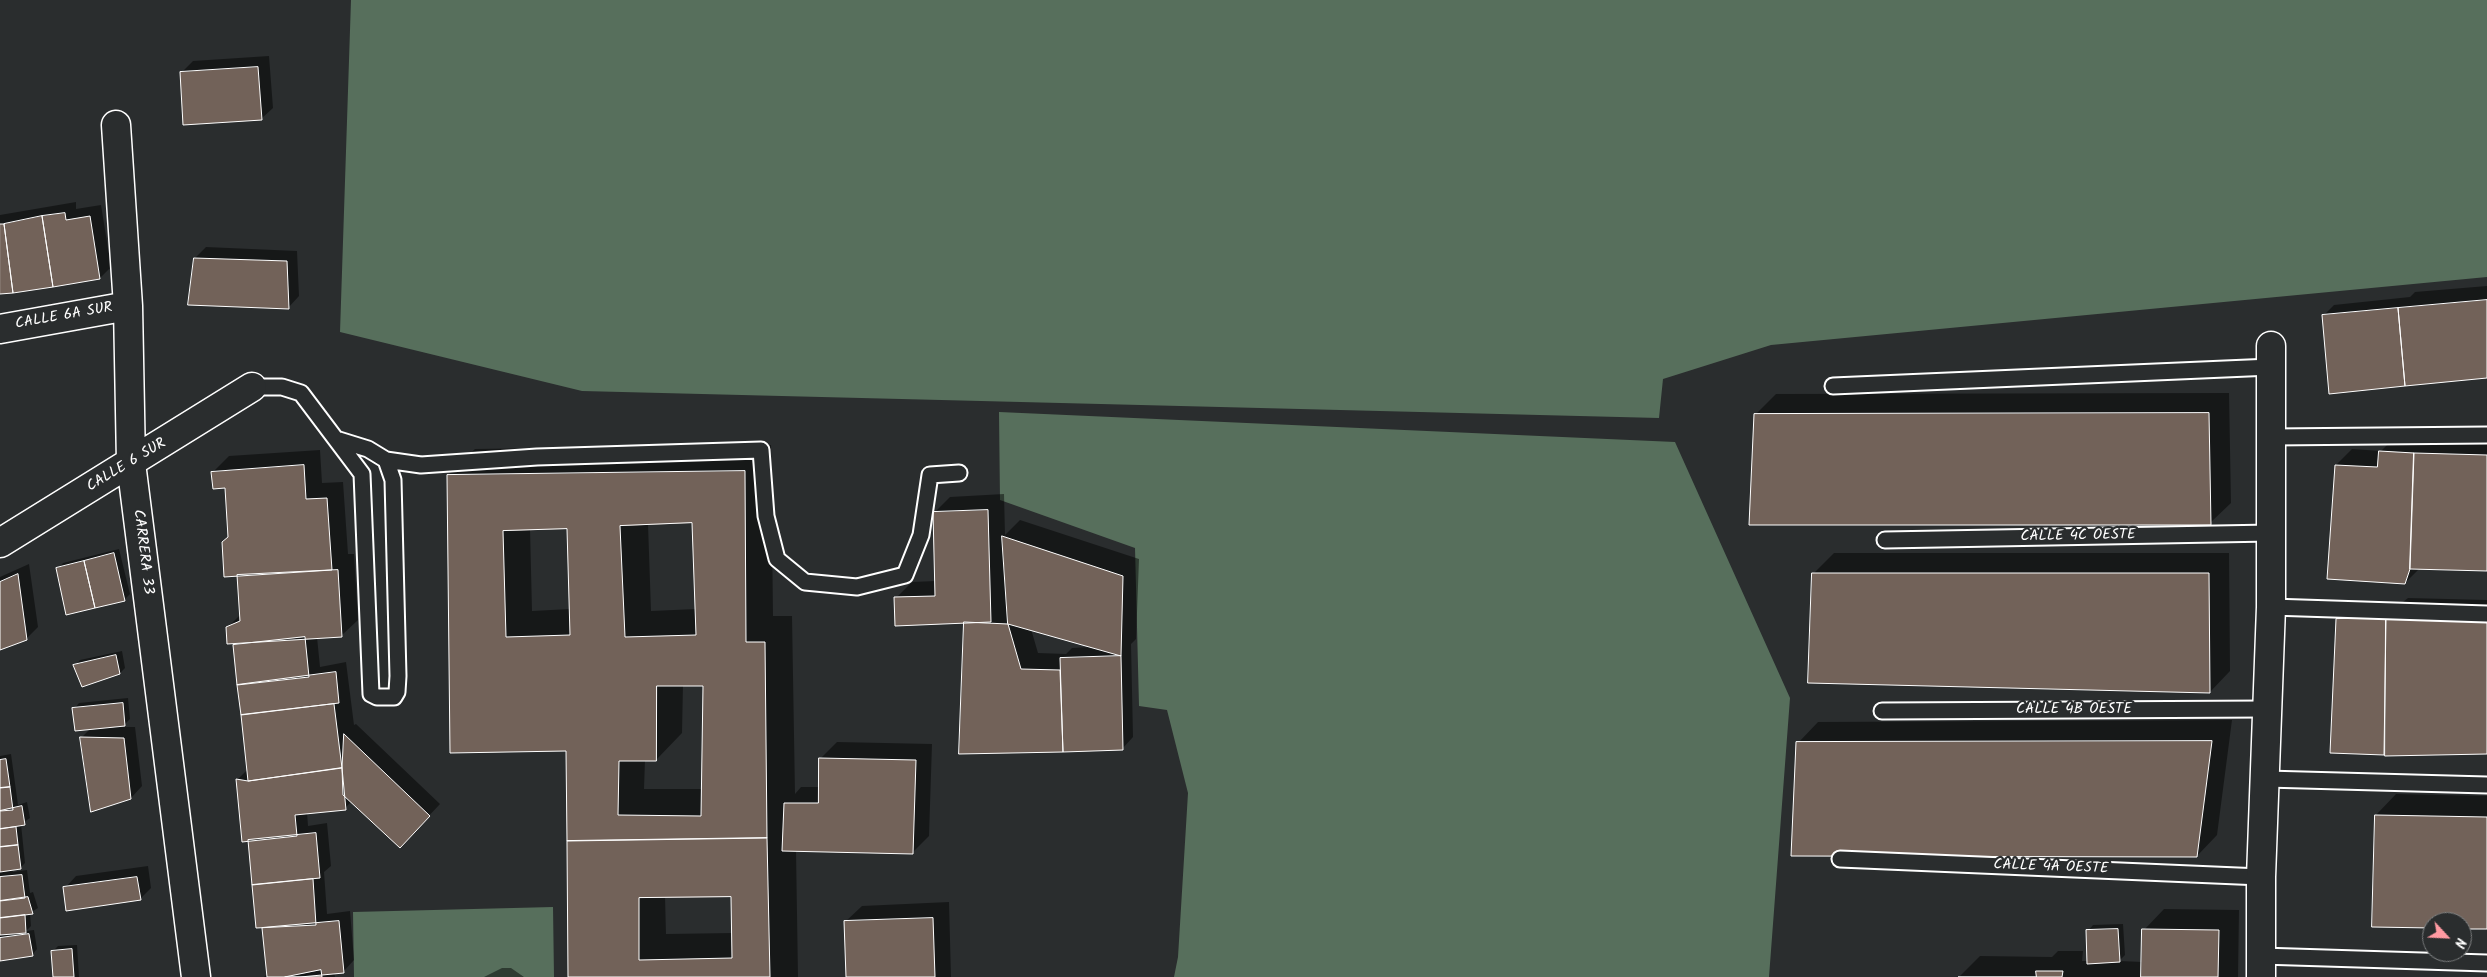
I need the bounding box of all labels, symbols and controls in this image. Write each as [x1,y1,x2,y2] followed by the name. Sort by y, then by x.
[14,300,114,334] street label: CALLE 6A SUR
[84,435,170,497] street label: CALLE 6 SUR
[128,509,156,595] street label: CARRERA 33
[2020,527,2136,547] street label: CALLE 4C OESTE
[2016,701,2132,719] street label: CALLE 4B OESTE
[1993,857,2109,879] street label: CALLE 4A OESTE
[2422,912,2472,962] north arrow
[2448,934,2472,952] text: N

